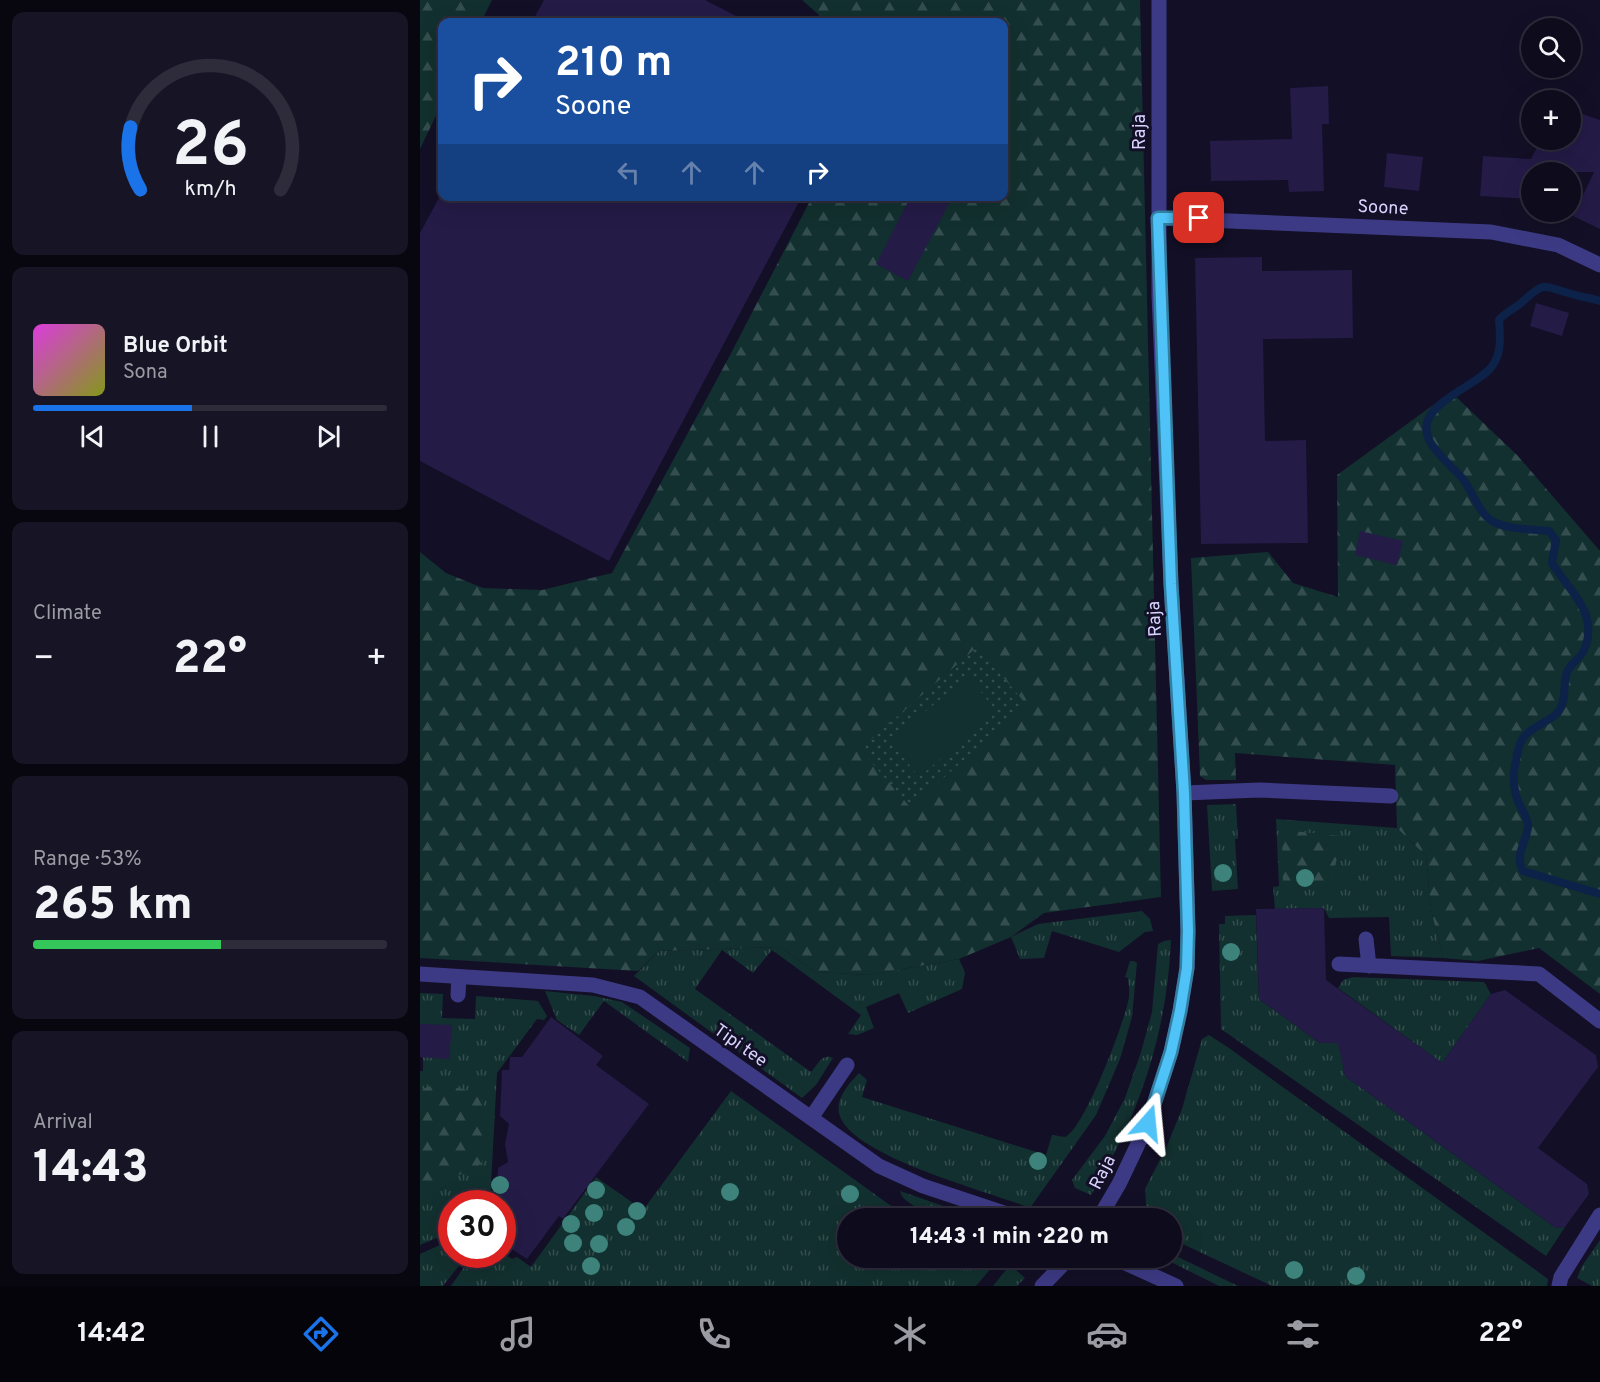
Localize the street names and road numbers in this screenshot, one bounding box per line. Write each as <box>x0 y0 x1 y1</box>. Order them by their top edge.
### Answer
street label: Raja <box>1129 114 1152 150</box>
street label: Soone <box>1357 196 1409 221</box>
street label: Raja <box>1143 600 1168 637</box>
street label: Tipi tee <box>709 1019 771 1073</box>
street label: Raja <box>1085 1151 1122 1194</box>

